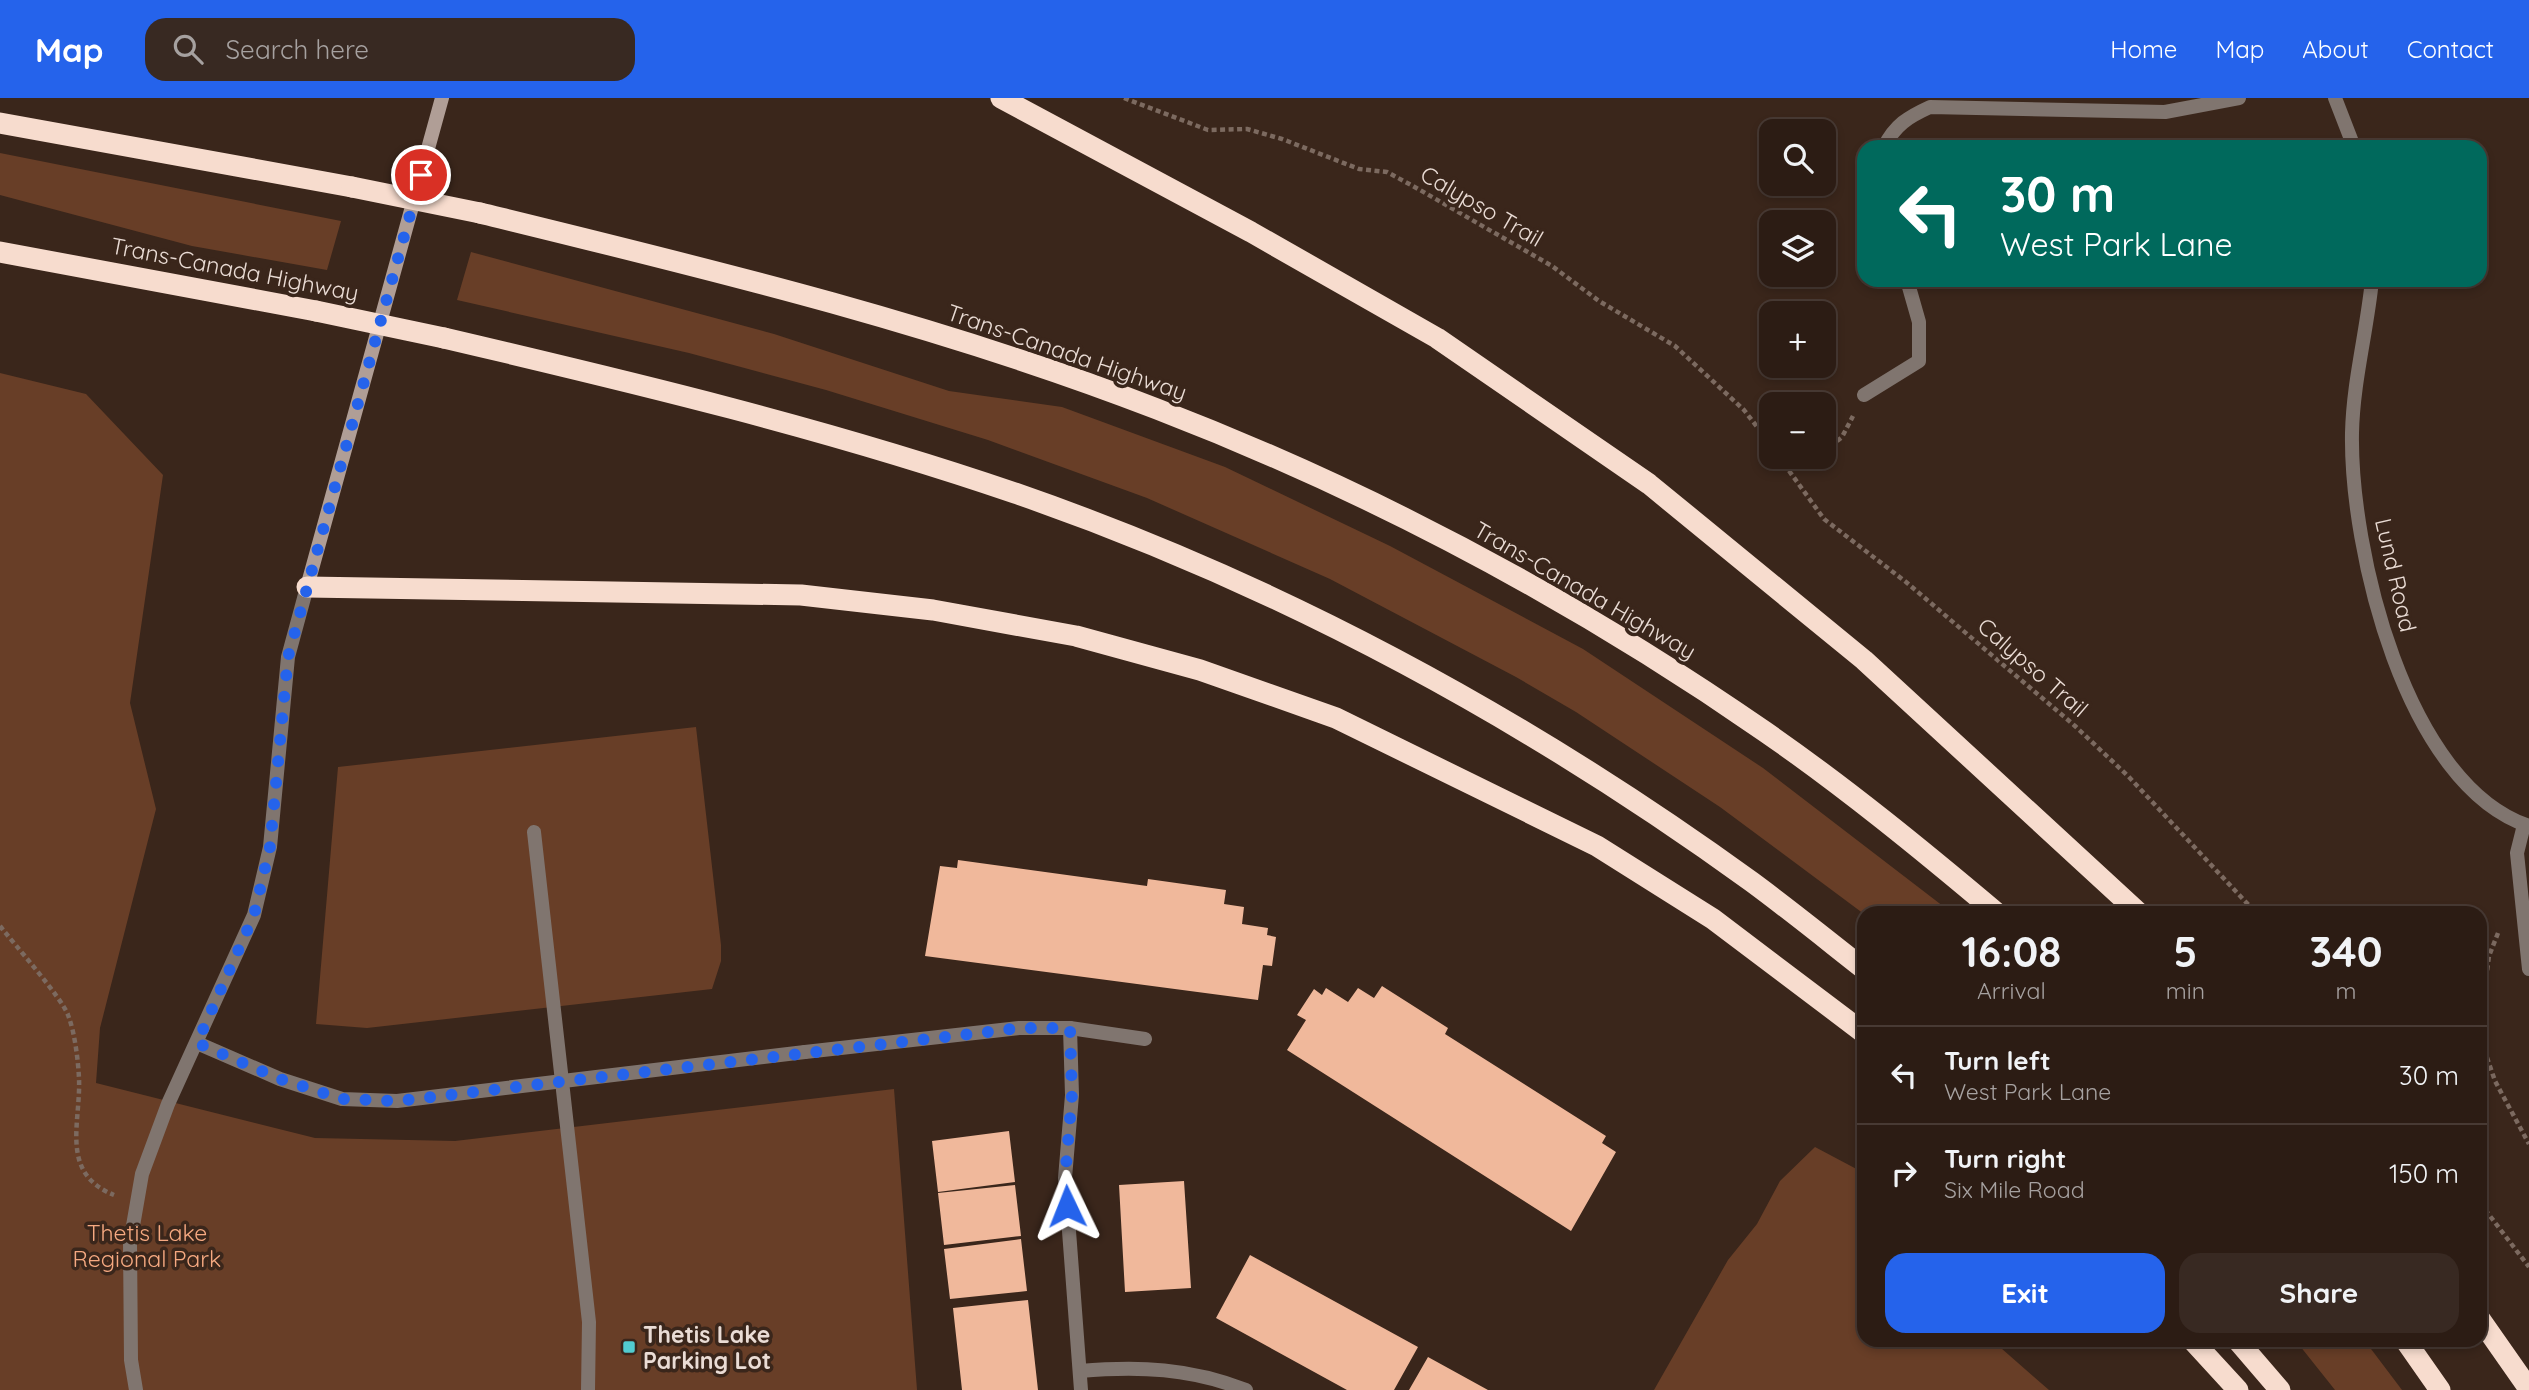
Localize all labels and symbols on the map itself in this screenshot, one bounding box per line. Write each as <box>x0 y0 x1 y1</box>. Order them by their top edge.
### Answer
pin <box>391 145 451 205</box>
street label: Calypso Trail <box>1415 159 1549 253</box>
street label: Trans-Canada Highway <box>109 231 361 307</box>
street label: Trans-Canada Highway <box>943 297 1191 407</box>
street label: Trans-Canada Highway <box>1469 515 1701 665</box>
street label: Lund Road <box>2369 515 2423 635</box>
street label: Calypso Trail <box>1972 611 2094 723</box>
position arrow <box>1030 1169 1104 1243</box>
park label: Thetis Lake Regional Park <box>73 1218 221 1273</box>
place label: Thetis Lake Parking Lot <box>643 1320 771 1375</box>
marker: Thetis Lake Parking Lot <box>621 1339 637 1355</box>

